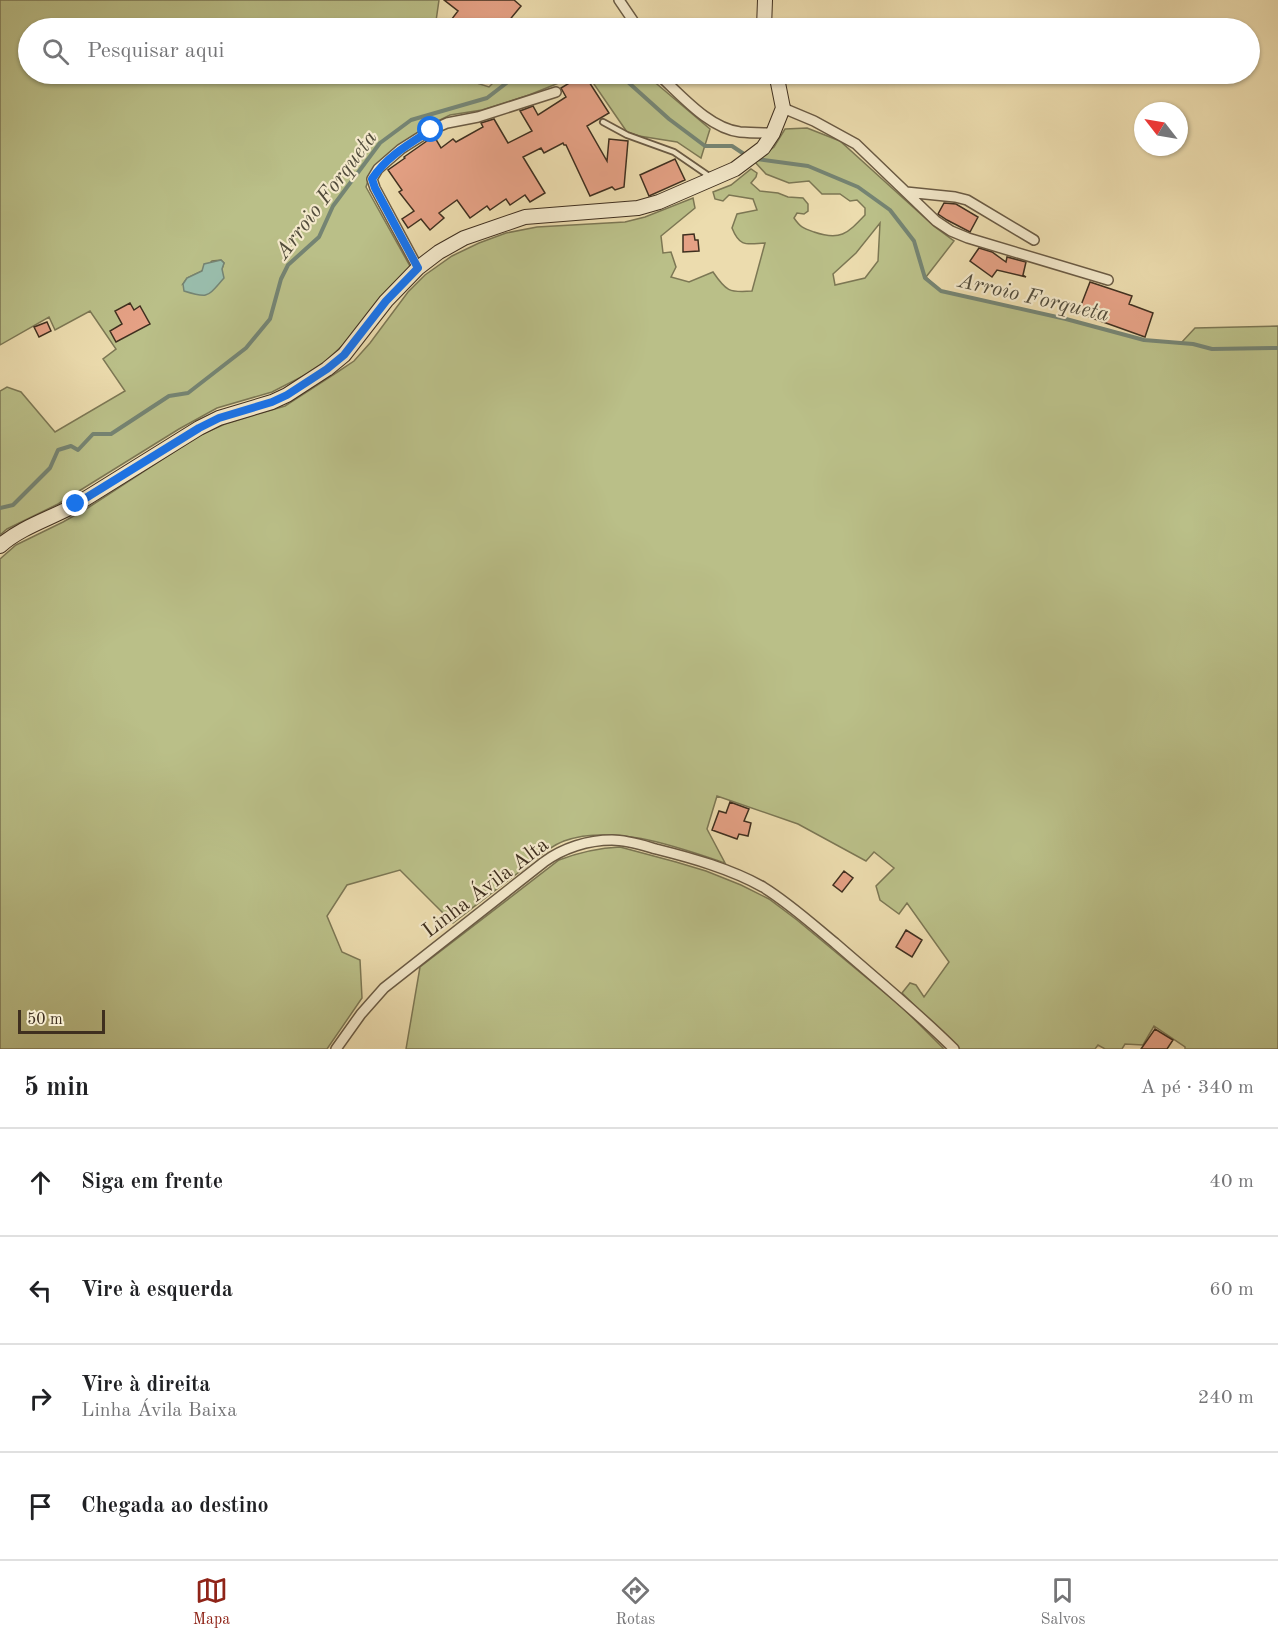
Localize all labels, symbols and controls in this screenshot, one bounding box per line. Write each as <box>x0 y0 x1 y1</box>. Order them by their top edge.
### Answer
search box <box>18 18 1260 84</box>
icon: search <box>39 35 72 68</box>
text: Pesquisar aqui <box>87 40 224 62</box>
north arrow <box>1134 102 1188 156</box>
route start <box>417 116 443 142</box>
water label: Arroio Forqueta <box>271 127 382 264</box>
water label: Arroio Forqueta <box>955 270 1111 326</box>
route end <box>62 490 88 516</box>
street label: Linha Ávila Alta <box>417 831 553 942</box>
scale bar <box>18 1007 105 1034</box>
text: 50 m <box>27 1012 63 1028</box>
text: 5 min <box>24 1075 89 1101</box>
text: A pé · 340 m <box>1140 1078 1254 1098</box>
icon: ahead <box>24 1166 57 1199</box>
text: Siga em frente <box>81 1171 223 1193</box>
text: 40 m <box>1209 1172 1254 1192</box>
icon: left <box>24 1274 57 1307</box>
text: Vire à esquerda <box>81 1279 233 1301</box>
text: 60 m <box>1209 1280 1254 1300</box>
text: Vire à direita <box>81 1374 211 1396</box>
icon: right <box>24 1382 57 1415</box>
text: 240 m <box>1198 1388 1254 1408</box>
text: Linha Ávila Baixa <box>81 1401 237 1421</box>
icon: arrive <box>24 1490 57 1523</box>
text: Chegada ao destino <box>81 1495 269 1517</box>
tab: Mapa <box>193 1574 230 1630</box>
tab: Rotas <box>615 1574 655 1630</box>
tab: Salvos <box>1041 1574 1085 1630</box>

